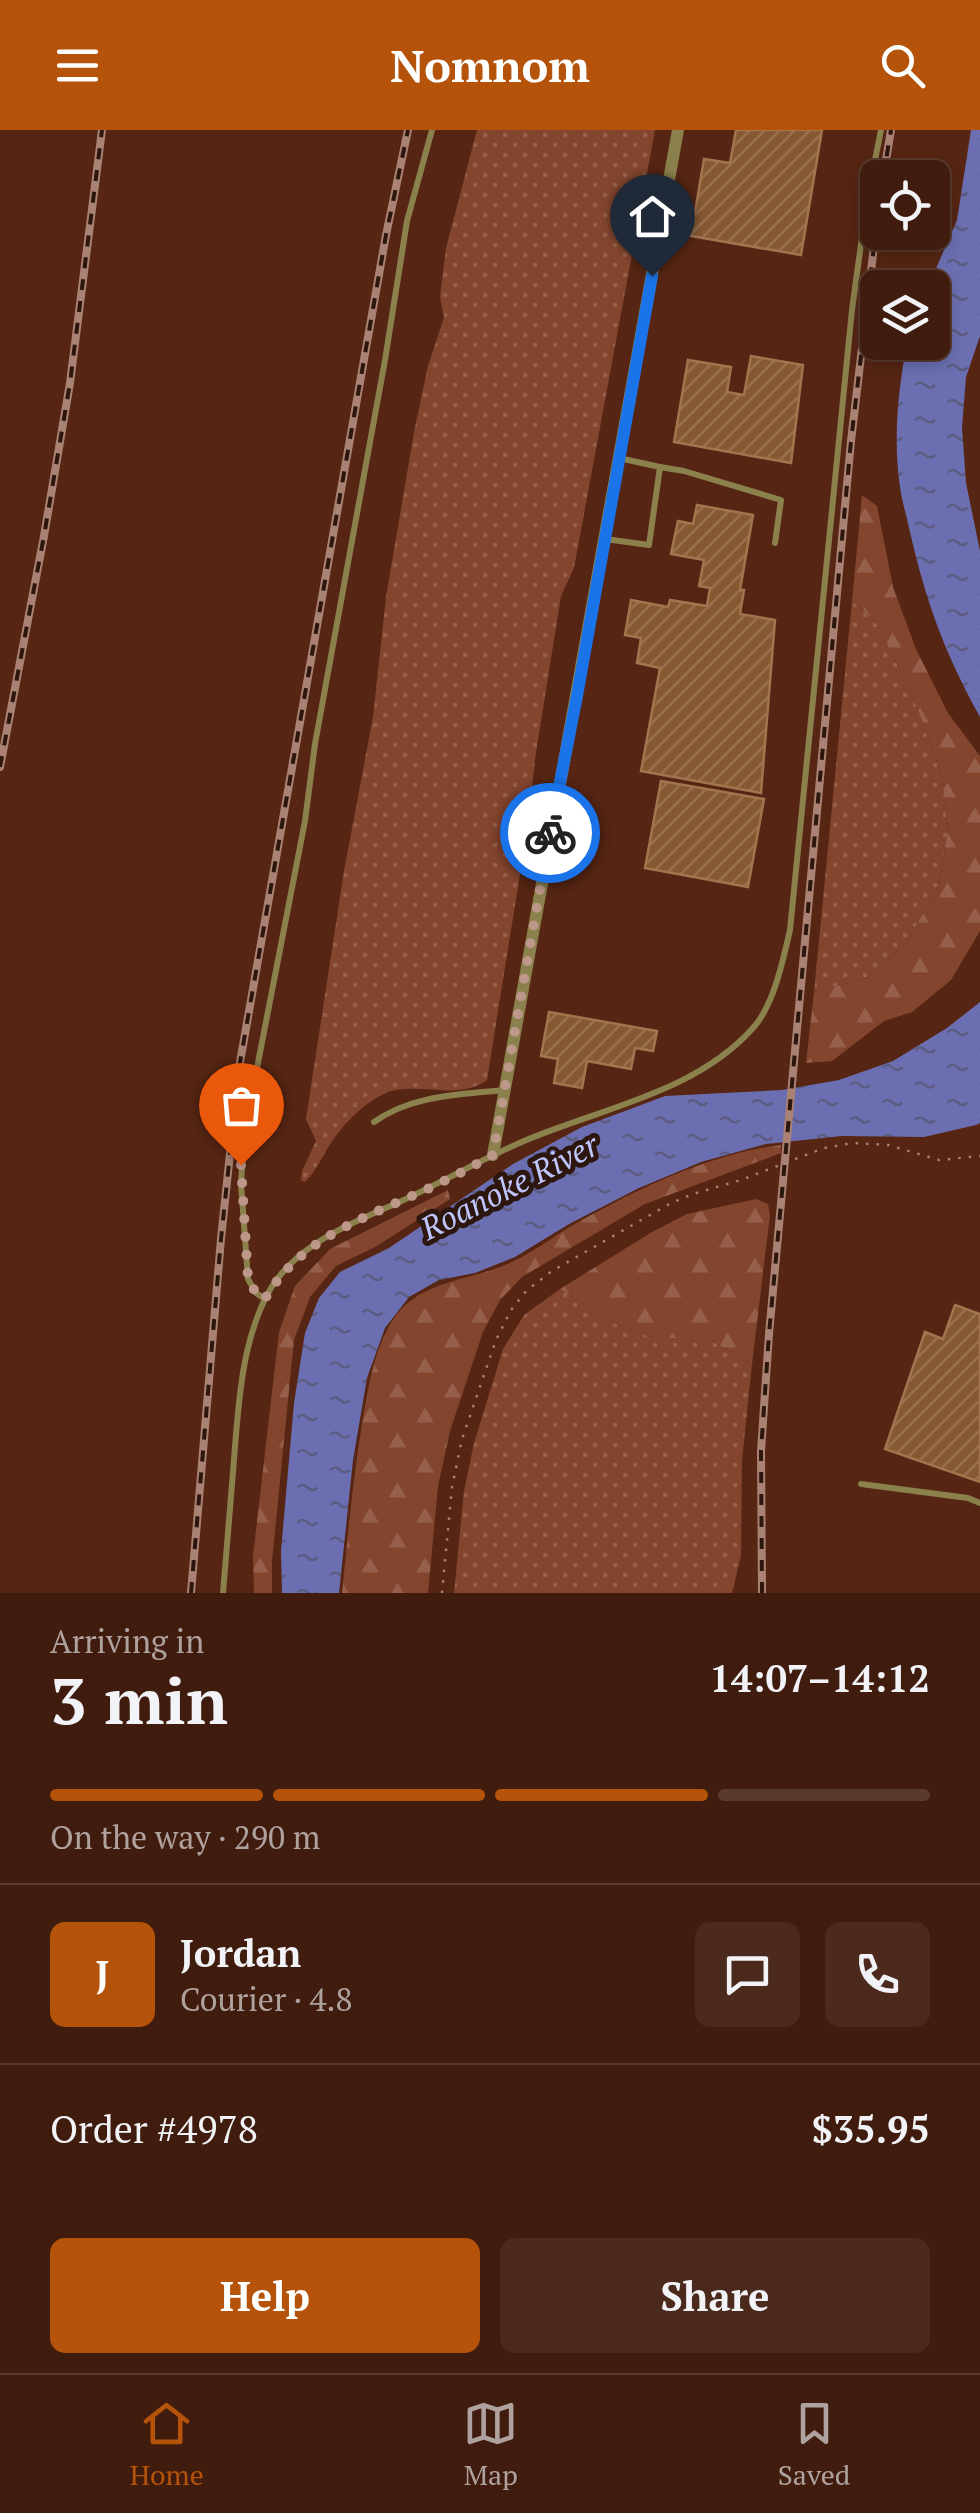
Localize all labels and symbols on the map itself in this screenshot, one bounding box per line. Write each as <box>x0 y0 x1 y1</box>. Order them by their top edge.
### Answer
pin <box>610 174 695 277</box>
courier <box>500 783 600 883</box>
pin <box>199 1063 284 1166</box>
water label: Roanoke River <box>412 1122 606 1249</box>

